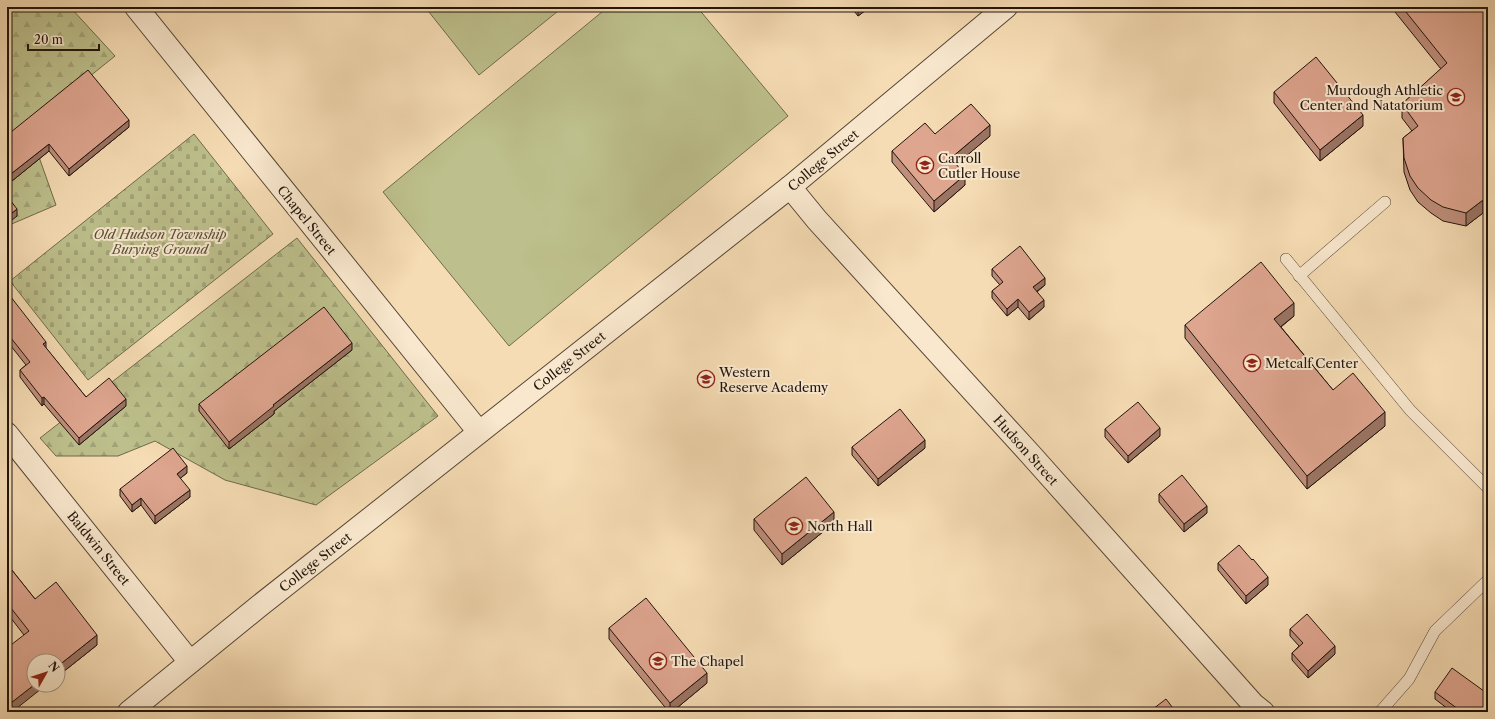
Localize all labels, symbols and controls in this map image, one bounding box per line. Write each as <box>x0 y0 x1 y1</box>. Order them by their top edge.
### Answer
scale bar <box>28 26 99 52</box>
text: 20 m <box>34 32 63 47</box>
place label: Murdough Athletic Center and Natatorium <box>1300 82 1443 113</box>
school or university icon: Murdough Athletic Center and Natatorium <box>1446 87 1466 107</box>
street label: College Street <box>784 126 862 194</box>
place label: Carroll Cutler House <box>938 150 1020 181</box>
school or university icon: Carroll Cutler House <box>915 155 935 175</box>
street label: Chapel Street <box>274 182 340 258</box>
park label: Old Hudson Township Burying Ground <box>93 226 227 257</box>
street label: College Street <box>530 328 609 394</box>
school or university icon: Metcalf Center <box>1242 353 1262 373</box>
place label: Metcalf Center <box>1265 355 1359 371</box>
place label: Western Reserve Academy <box>718 364 829 395</box>
school or university icon: Western Reserve Academy <box>696 369 716 389</box>
street label: Hudson Street <box>990 412 1062 489</box>
street label: Baldwin Street <box>64 508 134 589</box>
school or university icon: North Hall <box>784 516 804 536</box>
place label: North Hall <box>807 518 873 534</box>
street label: College Street <box>276 529 355 595</box>
school or university icon: The Chapel <box>648 651 668 671</box>
north arrow <box>26 653 66 693</box>
place label: The Chapel <box>671 653 744 669</box>
text: N <box>45 659 62 675</box>

